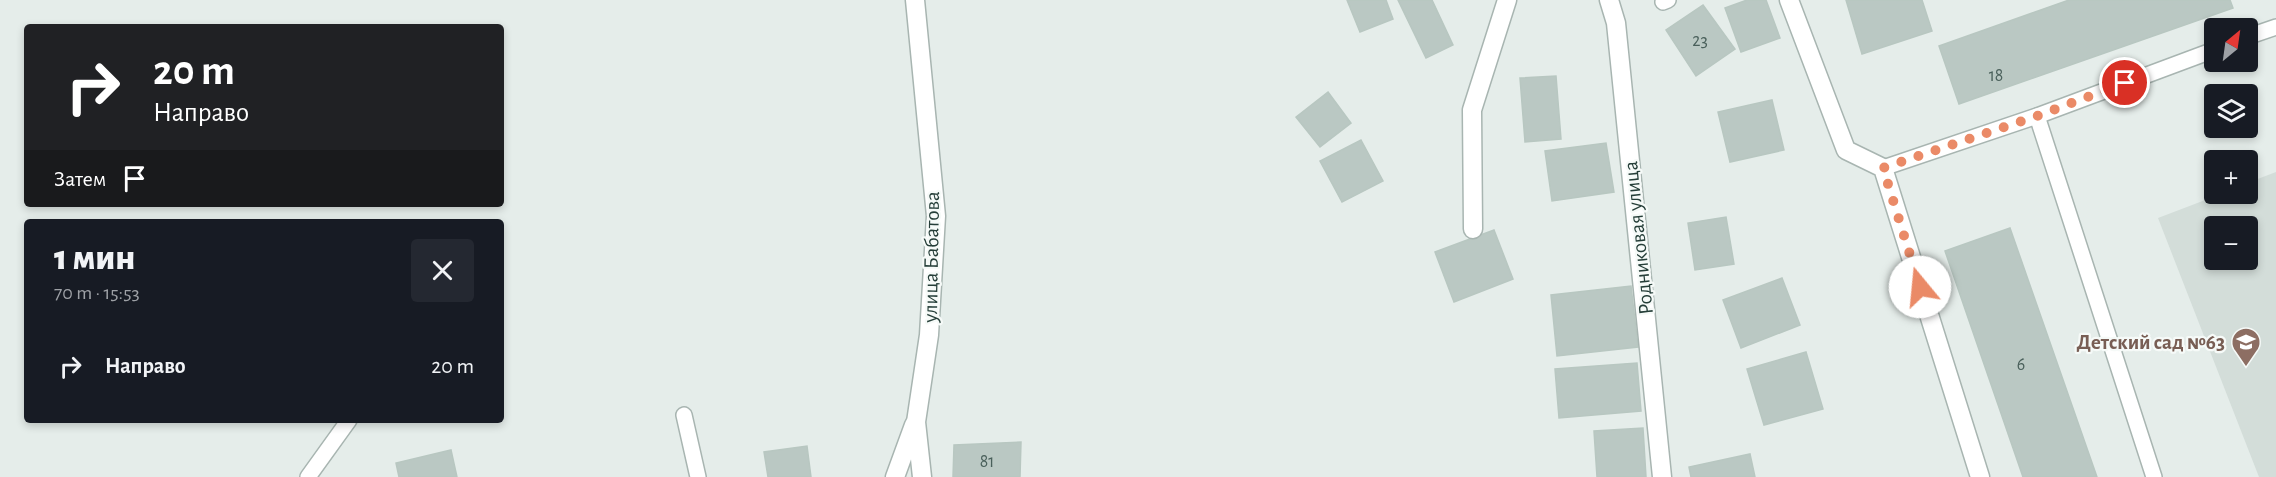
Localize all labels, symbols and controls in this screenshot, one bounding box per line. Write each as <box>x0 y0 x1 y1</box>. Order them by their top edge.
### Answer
north arrow <box>2204 18 2258 72</box>
map controls <box>2204 18 2258 270</box>
house number: 23 <box>1692 32 1708 50</box>
icon: right <box>54 48 132 126</box>
text: 20 m <box>153 50 235 92</box>
pin <box>2099 57 2150 108</box>
icon: arrive <box>2108 66 2141 99</box>
house number: 18 <box>1989 67 2003 85</box>
button: layers <box>2204 84 2258 138</box>
text: Направо <box>153 99 249 126</box>
button: + <box>2204 150 2258 204</box>
street label: Родниковая улица <box>1620 160 1657 316</box>
icon: arrive <box>118 162 151 195</box>
text: Затем <box>54 168 106 190</box>
street label: улица Бабатова <box>920 191 943 324</box>
button: − <box>2204 216 2258 270</box>
button: close <box>411 239 474 302</box>
text: 1 мин <box>54 240 136 276</box>
position arrow <box>1888 255 1952 319</box>
text: 70 m · 15:53 <box>54 283 140 303</box>
school or university icon: Детский сад №63 <box>2230 326 2262 368</box>
place label: Детский сад №63 <box>2076 332 2225 353</box>
icon: right <box>54 350 87 383</box>
text: Направо <box>105 355 186 377</box>
text: 20 m <box>431 355 474 377</box>
house number: 6 <box>2017 356 2025 374</box>
house number: 81 <box>980 453 994 471</box>

